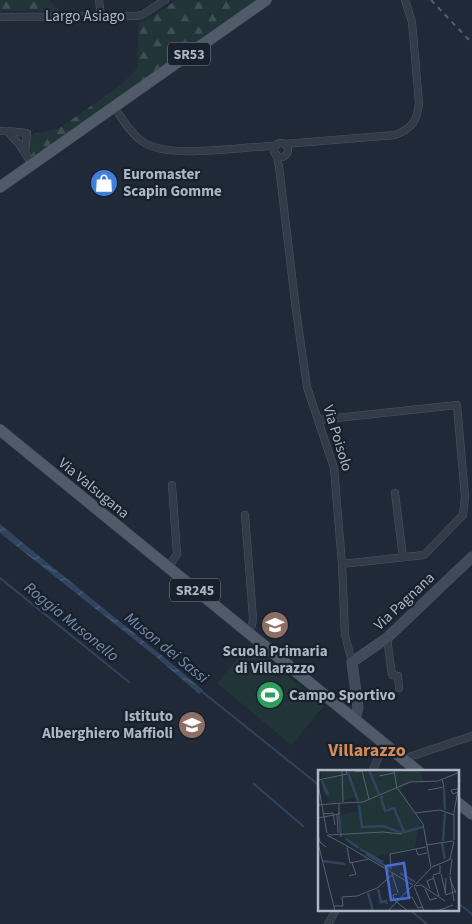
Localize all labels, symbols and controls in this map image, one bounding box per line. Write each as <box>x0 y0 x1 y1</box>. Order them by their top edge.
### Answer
street label: Largo Asiago <box>45 6 125 27</box>
road number: SR53 <box>168 42 210 66</box>
place label: Euromaster Scapin Gomme <box>123 164 222 202</box>
shop icon: Euromaster Scapin Gomme <box>89 168 119 198</box>
street label: Via Poisolo <box>317 402 358 474</box>
street label: Via Valsugana <box>54 453 134 524</box>
street label: Via Pagnana <box>369 568 439 635</box>
water label: Roggia Musonello <box>19 577 123 667</box>
road number: SR245 <box>170 578 220 602</box>
water label: Muson dei Sassi <box>120 607 213 689</box>
school or university icon: Scuola Primaria di Villarazzo <box>260 610 290 640</box>
place label: Scuola Primaria di Villarazzo <box>222 641 328 679</box>
sports icon: Campo Sportivo <box>255 680 285 710</box>
place label: Campo Sportivo <box>289 685 396 706</box>
place label: Istituto Alberghiero Maffioli <box>41 706 173 744</box>
school or university icon: Istituto Alberghiero Maffioli <box>177 710 207 740</box>
district label: Villarazzo <box>327 738 406 763</box>
inset map <box>318 770 460 912</box>

